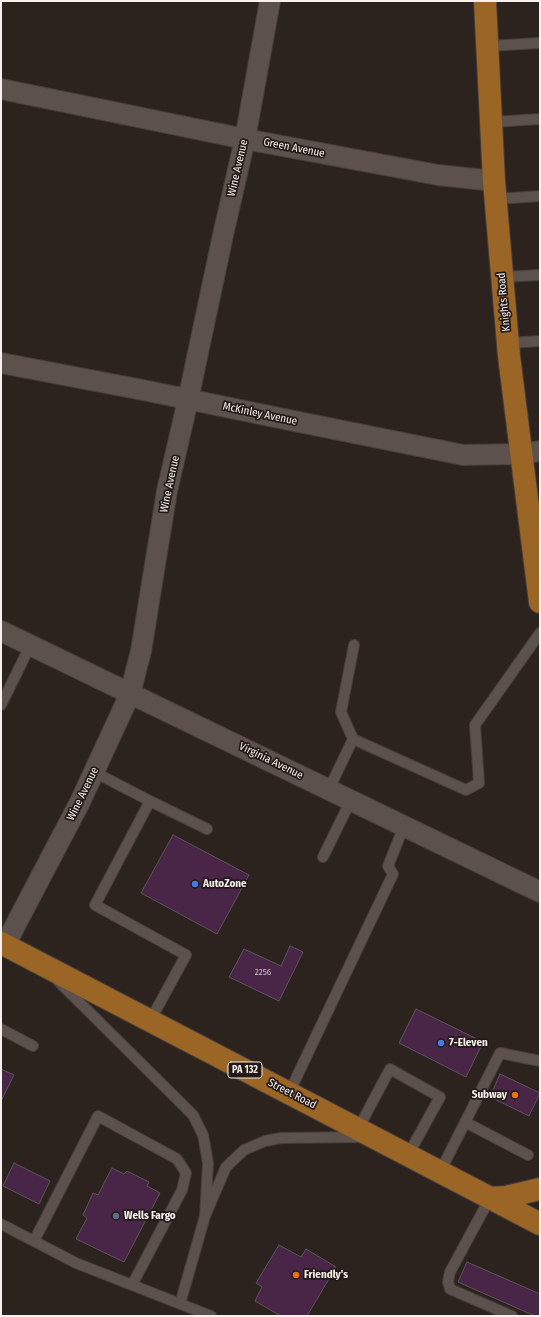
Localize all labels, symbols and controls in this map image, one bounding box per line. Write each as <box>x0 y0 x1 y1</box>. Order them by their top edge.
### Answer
street label: Green Avenue <box>262 136 326 160</box>
street label: Wine Avenue <box>225 138 251 198</box>
street label: Knights Road <box>495 272 513 332</box>
street label: McKinley Avenue <box>222 400 298 428</box>
street label: Wine Avenue <box>158 454 182 514</box>
street label: Virginia Avenue <box>237 740 305 782</box>
street label: Wine Avenue <box>64 765 102 823</box>
place label: AutoZone <box>203 877 247 891</box>
marker: AutoZone <box>190 879 200 889</box>
house number: 2256 <box>255 967 271 977</box>
place label: 7-Eleven <box>449 1036 488 1050</box>
marker: 7-Eleven <box>436 1038 446 1048</box>
road number: PA 132 <box>228 1062 262 1078</box>
street label: Street Road <box>266 1076 318 1112</box>
place label: Subway <box>472 1088 507 1102</box>
marker: Subway <box>510 1090 520 1100</box>
place label: Wells Fargo <box>124 1209 176 1223</box>
marker: Wells Fargo <box>111 1211 121 1221</box>
place label: Friendly's <box>304 1268 348 1282</box>
marker: Friendly's <box>291 1270 301 1280</box>

